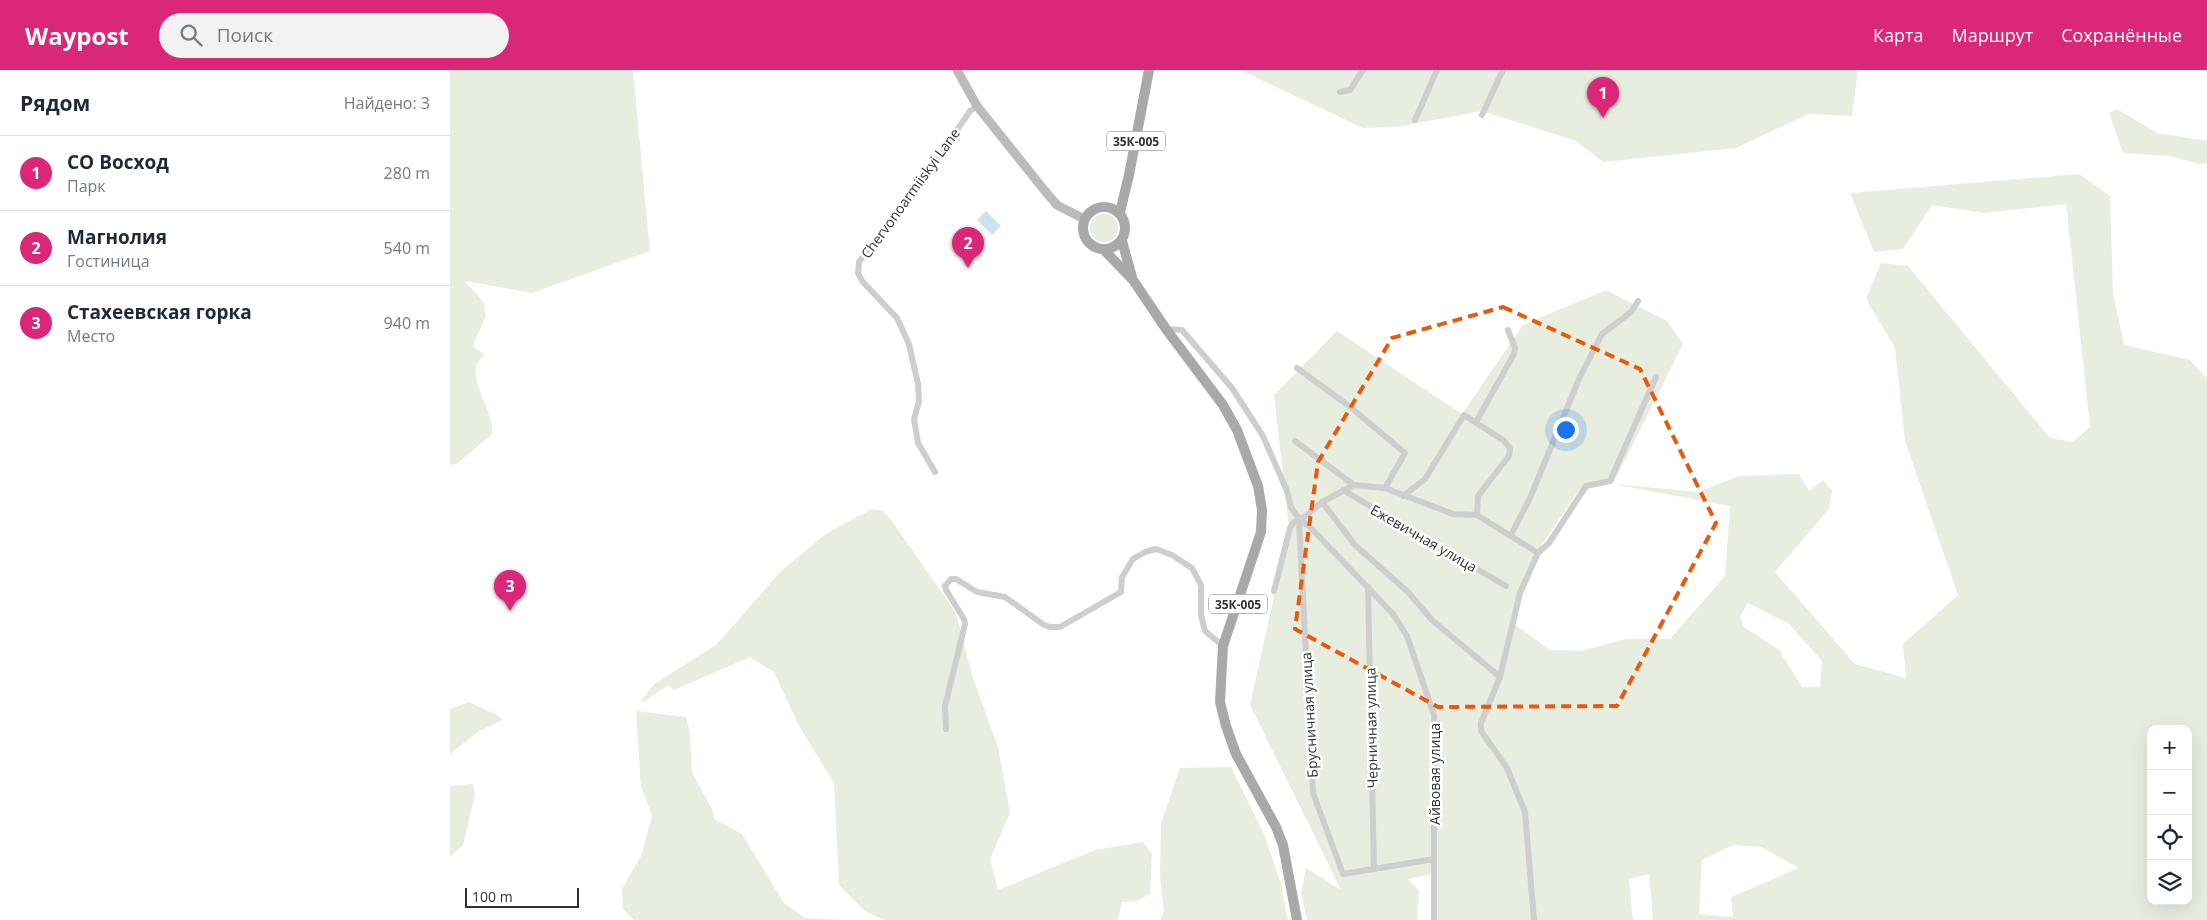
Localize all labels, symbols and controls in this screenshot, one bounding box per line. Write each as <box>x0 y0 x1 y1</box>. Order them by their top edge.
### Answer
search box <box>159 13 509 58</box>
text: Waypost <box>25 19 129 52</box>
icon: search <box>177 21 205 49</box>
text: Поиск <box>217 22 273 48</box>
text: Карта <box>1873 23 1923 47</box>
text: Маршрут <box>1951 23 2033 47</box>
text: Сохранённые <box>2061 23 2182 47</box>
pin: 1 <box>1587 77 1619 118</box>
text: Рядом <box>20 89 90 117</box>
text: Найдено: 3 <box>344 92 430 114</box>
street label: Chervonoarmiiskyi Lane <box>856 124 964 262</box>
road number: 35К-005 <box>1107 131 1165 150</box>
text: СО Восход <box>67 149 169 175</box>
text: 1 <box>31 162 41 184</box>
text: 280 m <box>384 162 430 184</box>
text: Парк <box>67 175 106 197</box>
text: Магнолия <box>67 224 167 250</box>
pin: 2 <box>952 227 984 268</box>
text: 2 <box>31 237 41 259</box>
text: 540 m <box>384 237 430 259</box>
text: Гостиница <box>67 250 150 272</box>
text: Стахеевская горка <box>67 299 252 325</box>
text: 3 <box>31 312 41 334</box>
text: 940 m <box>384 312 430 334</box>
text: Место <box>67 325 115 347</box>
your location <box>1553 417 1579 443</box>
street label: Ежевичная улица <box>1367 500 1481 576</box>
pin: 3 <box>494 570 526 611</box>
road number: 35К-005 <box>1209 594 1267 614</box>
street label: Брусничная улица <box>1296 652 1322 778</box>
street label: Черничная улица <box>1360 667 1382 789</box>
street label: Айвовая улица <box>1425 723 1444 825</box>
map controls <box>2147 725 2192 905</box>
button: + <box>2147 725 2192 770</box>
button: − <box>2147 770 2192 815</box>
button: locate <box>2147 815 2192 860</box>
button: layers <box>2147 860 2192 905</box>
scale bar <box>465 885 579 908</box>
text: 100 m <box>472 887 513 906</box>

